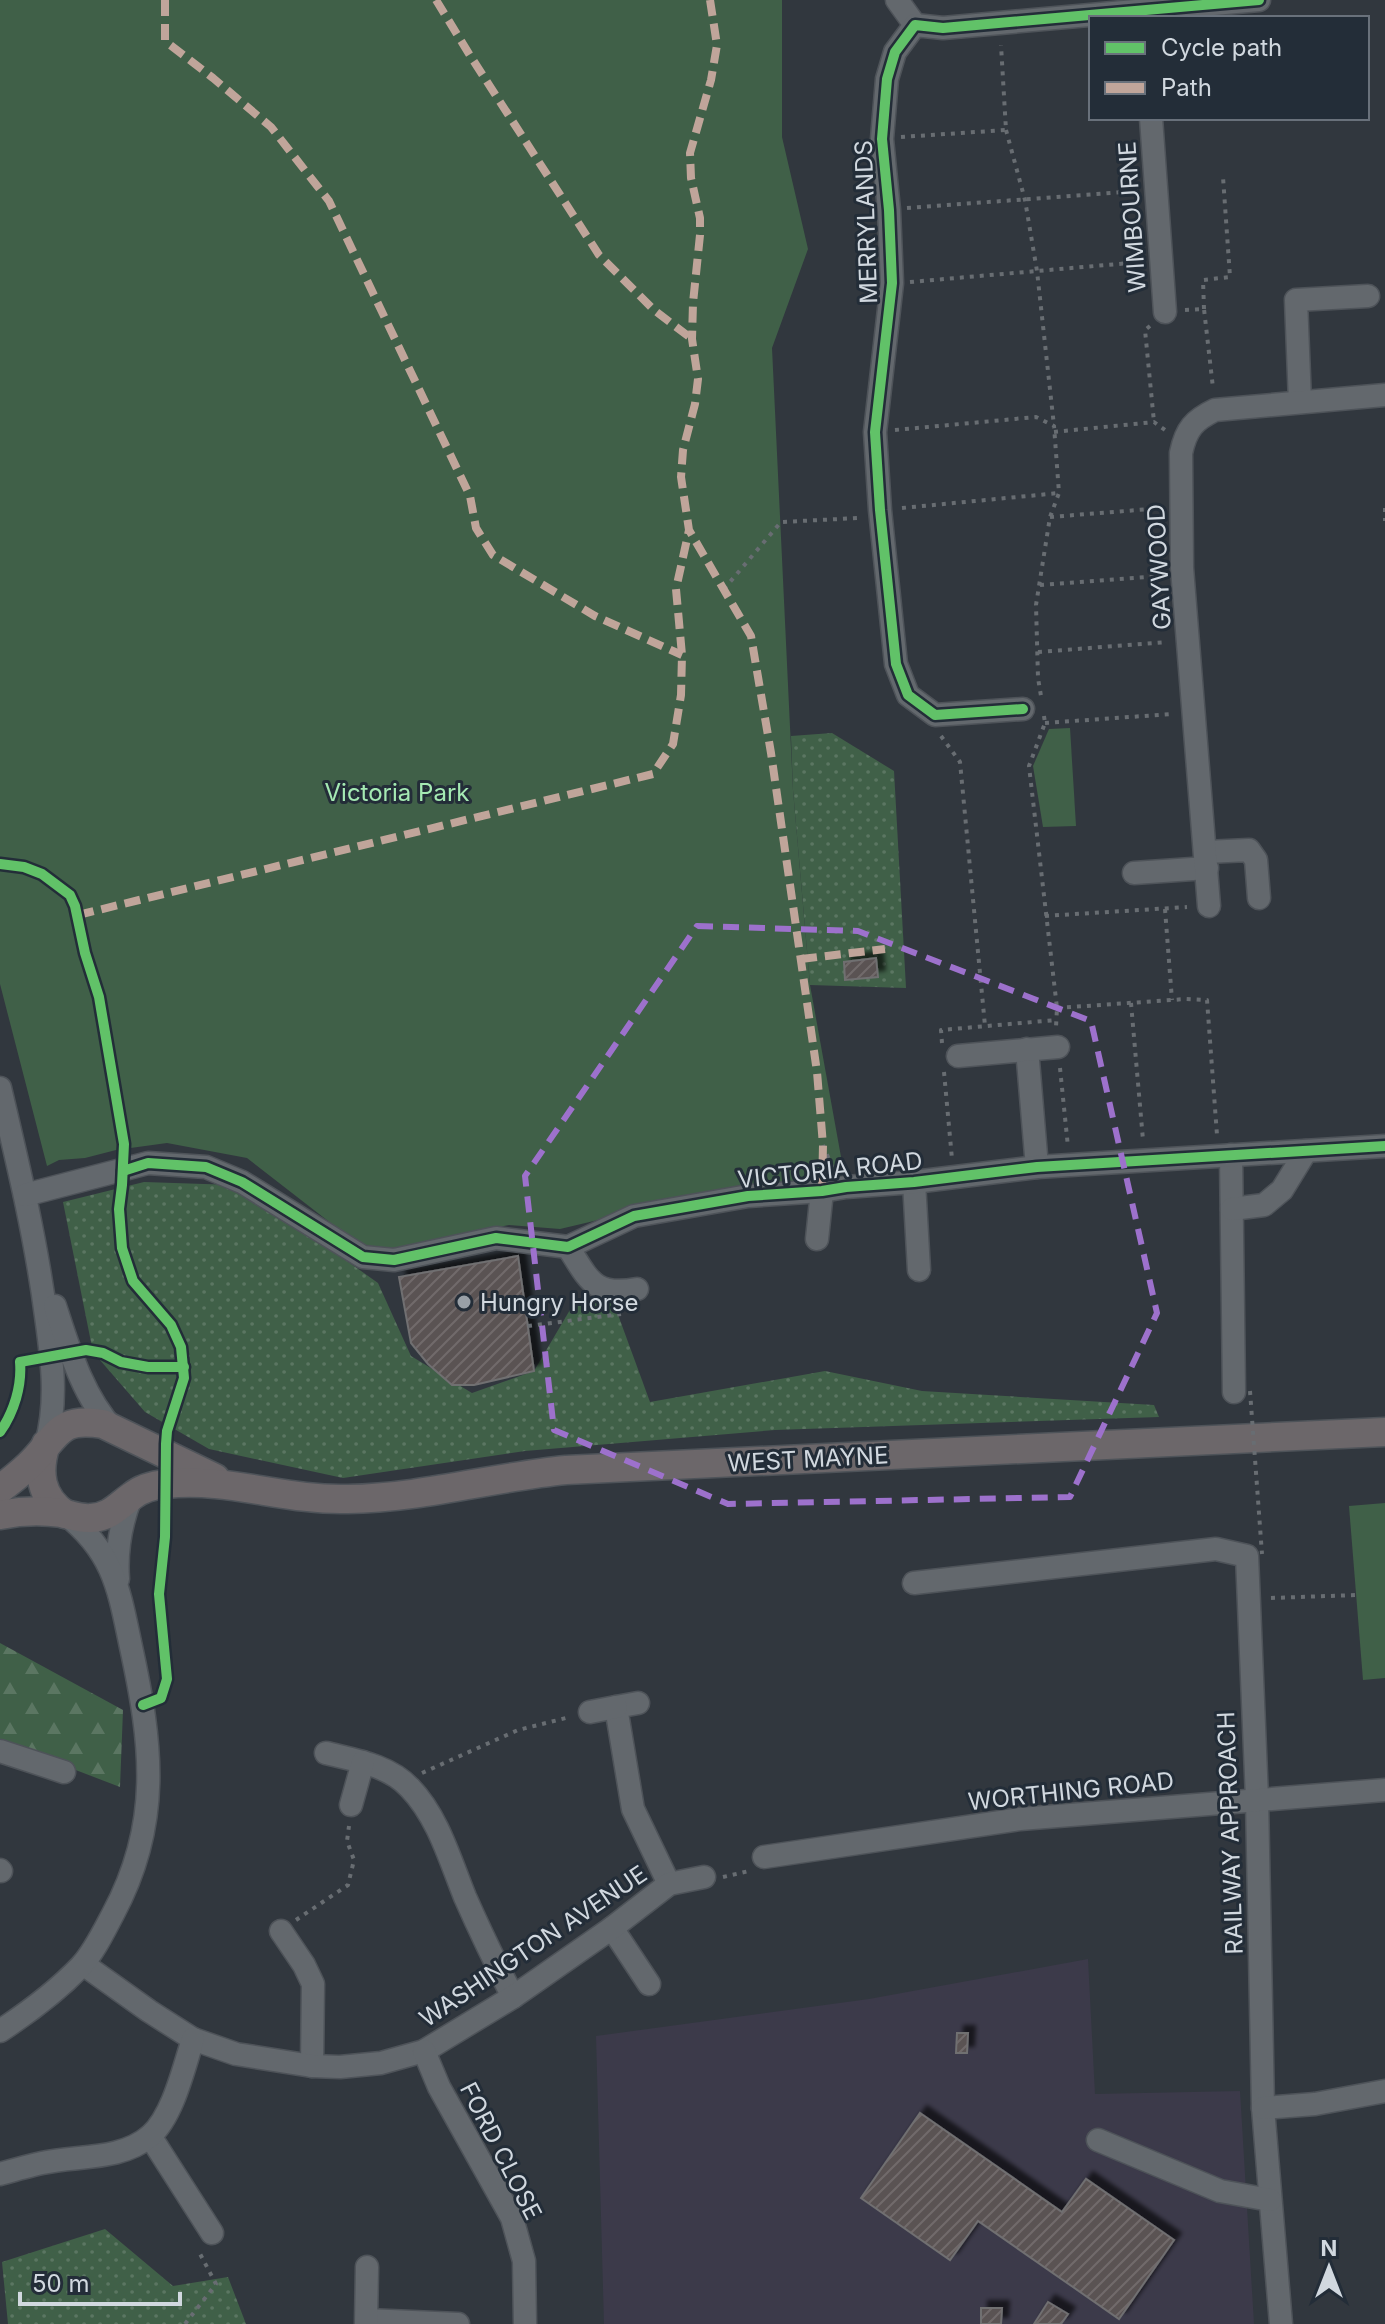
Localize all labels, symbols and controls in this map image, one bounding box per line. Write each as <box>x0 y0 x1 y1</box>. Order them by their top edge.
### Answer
legend <box>1089 16 1369 120</box>
text: Cycle path <box>1161 33 1282 62</box>
text: Path <box>1161 73 1212 102</box>
street label: MERRYLANDS <box>849 140 883 304</box>
street label: WIMBOURNE <box>1112 140 1152 294</box>
street label: GAYWOOD <box>1141 503 1177 631</box>
park label: Victoria Park <box>325 778 469 807</box>
street label: VICTORIA ROAD <box>736 1146 924 1194</box>
place label: Hungry Horse <box>480 1288 639 1317</box>
marker: Hungry Horse <box>455 1293 473 1311</box>
street label: WEST MAYNE <box>727 1440 889 1478</box>
street label: RAILWAY APPROACH <box>1211 1711 1249 1955</box>
street label: WORTHING ROAD <box>967 1766 1175 1816</box>
street label: WASHINGTON AVENUE <box>414 1859 652 2033</box>
street label: FORD CLOSE <box>454 2077 548 2225</box>
north arrow <box>1289 2228 1369 2308</box>
text: N <box>1321 2235 1337 2261</box>
scale bar <box>20 2256 180 2306</box>
text: 50 m <box>32 2269 90 2298</box>

